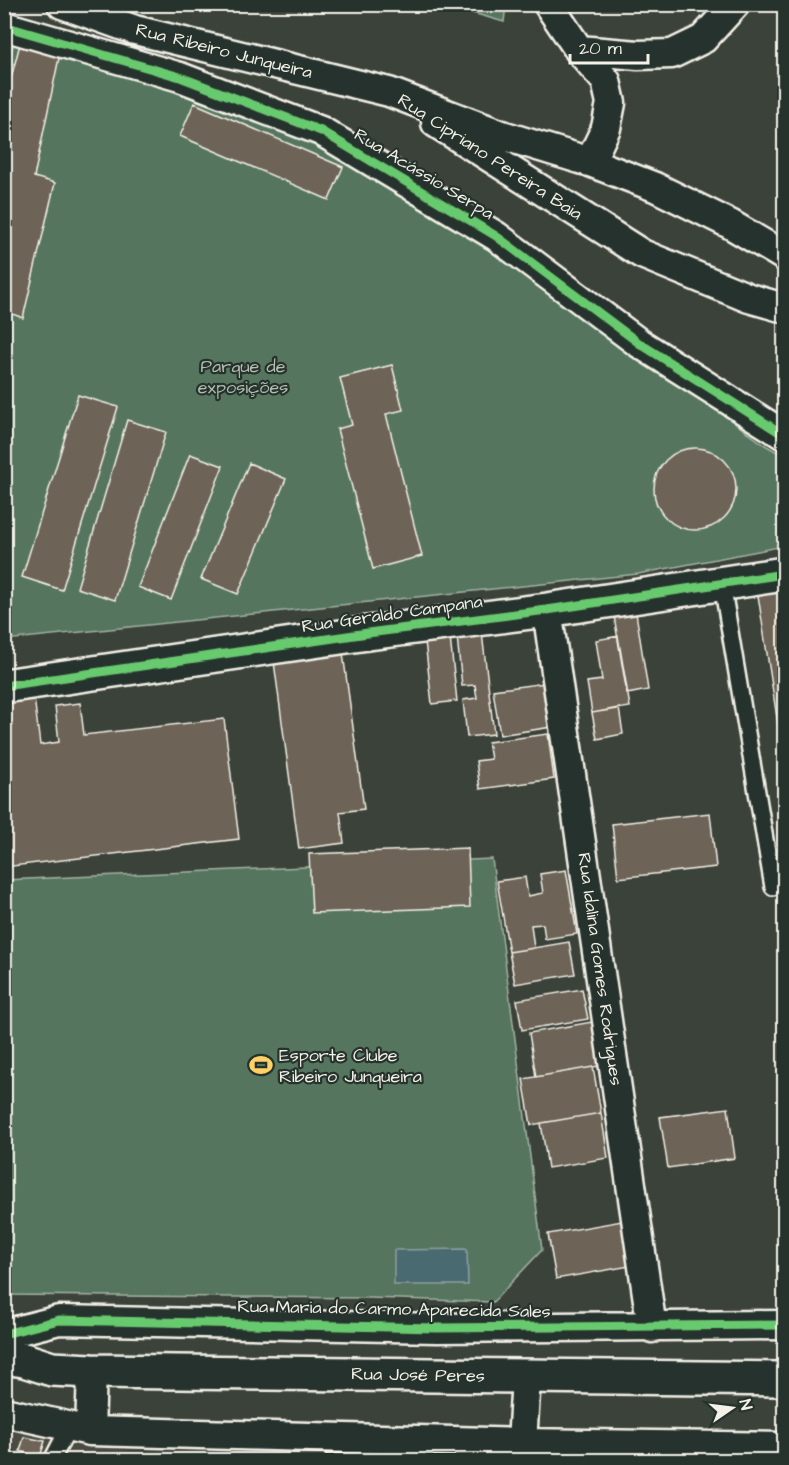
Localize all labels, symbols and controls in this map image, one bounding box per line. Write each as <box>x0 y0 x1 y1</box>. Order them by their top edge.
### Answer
street label: Rua Ribeiro Junqueira <box>133 17 315 85</box>
scale bar <box>570 27 648 65</box>
text: 20 m <box>579 36 622 61</box>
street label: Rua Cipriano Pereira Baia <box>393 88 587 226</box>
street label: Rua Acássio Serpa <box>349 122 499 226</box>
park label: Parque de exposições <box>198 354 288 400</box>
street label: Rua Geraldo Campana <box>300 589 484 639</box>
street label: Rua Idalina Gomes Rodrigues <box>570 851 629 1087</box>
place label: Esporte Clube Ribeiro Junqueira <box>279 1043 422 1089</box>
sports icon: Esporte Clube Ribeiro Junqueira <box>248 1052 274 1078</box>
street label: Rua Maria do Carmo Aparecida Sales <box>237 1294 551 1324</box>
street label: Rua José Peres <box>351 1361 485 1389</box>
north arrow <box>702 1378 762 1438</box>
text: N <box>734 1397 757 1412</box>

